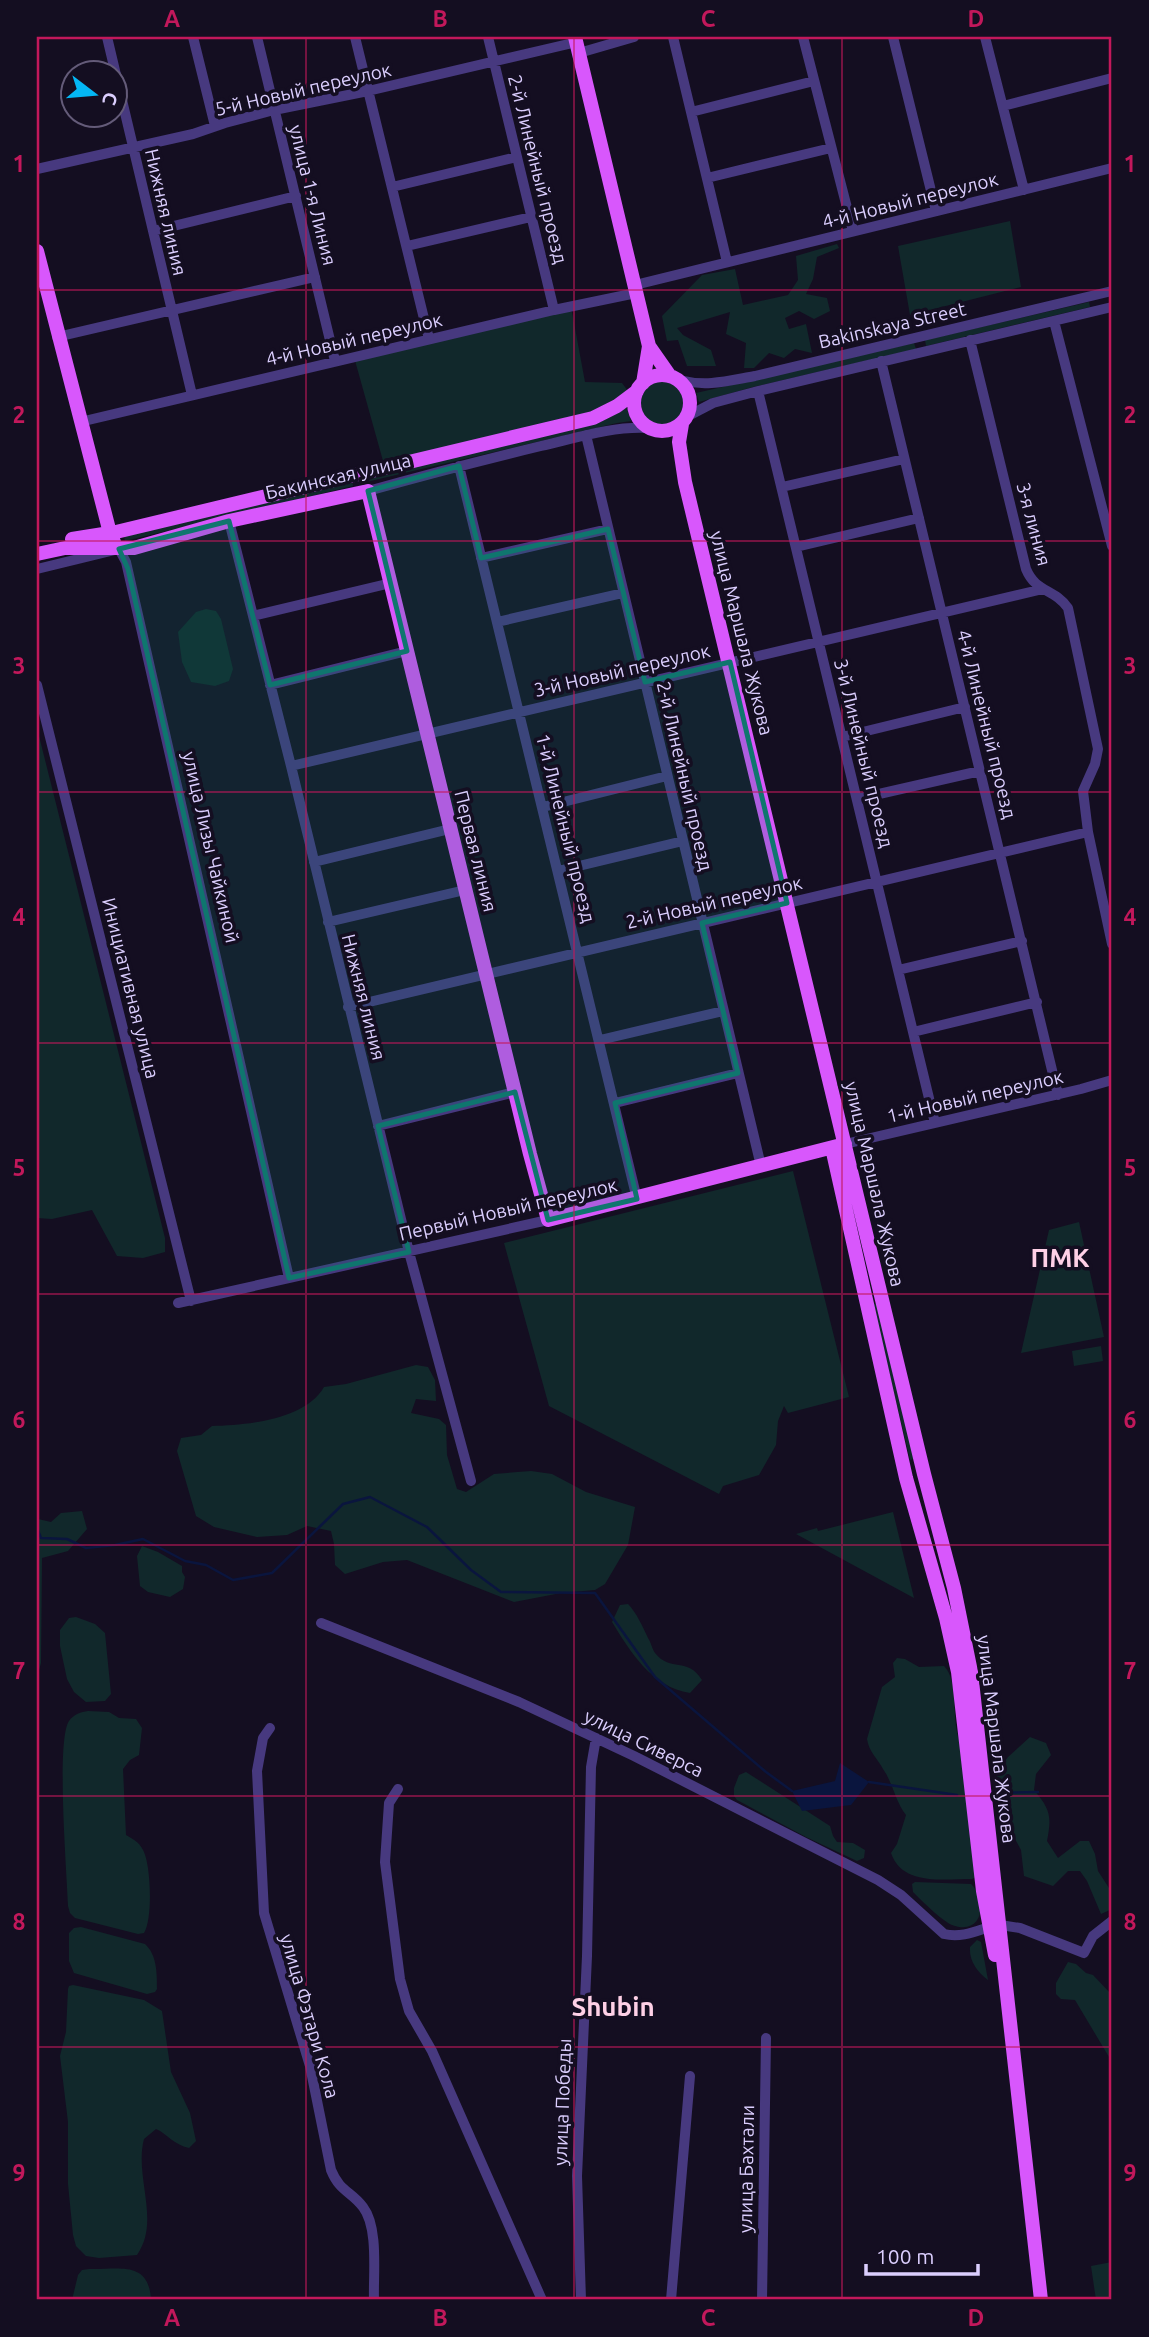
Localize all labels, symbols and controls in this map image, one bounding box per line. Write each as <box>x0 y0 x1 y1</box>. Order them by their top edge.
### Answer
text: A <box>164 6 180 31</box>
text: B <box>432 6 448 31</box>
text: C <box>701 6 716 31</box>
text: D <box>968 6 984 31</box>
street label: 5-й Новый переулок <box>213 58 393 120</box>
north arrow <box>60 60 130 130</box>
street label: 2-й Линейный проезд <box>504 72 572 266</box>
text: С <box>98 90 123 108</box>
street label: улица 1-я Линия <box>285 122 341 268</box>
street label: Нижняя линия <box>141 146 191 278</box>
text: 1 <box>13 151 25 176</box>
text: 1 <box>1124 151 1136 176</box>
street label: 4-й Новый переулок <box>820 167 1000 232</box>
street label: Bakinskaya Street <box>816 297 968 353</box>
street label: 4-й Новый переулок <box>264 308 444 370</box>
text: 2 <box>13 402 25 427</box>
text: 2 <box>1124 402 1136 427</box>
street label: Бакинская улица <box>263 449 413 503</box>
street label: 3-я линия <box>1012 480 1056 568</box>
street label: улица Маршала Жукова <box>706 529 778 737</box>
street label: 4-й Линейный проезд <box>953 627 1021 821</box>
street label: 3-й Новый переулок <box>532 639 712 701</box>
text: 3 <box>13 653 25 678</box>
text: 3 <box>1124 653 1136 678</box>
street label: 3-й Линейный проезд <box>830 656 898 850</box>
street label: 2-й Линейный проезд <box>652 679 718 873</box>
street label: 1-й Линейный проезд <box>532 731 600 925</box>
street label: улица Лизы Чайкиной <box>178 749 244 945</box>
street label: Первая линия <box>450 788 502 914</box>
street label: 2-й Новый переулок <box>624 871 804 933</box>
street label: Инициативная улица <box>98 895 164 1081</box>
text: 4 <box>13 904 26 929</box>
text: 4 <box>1124 904 1137 929</box>
street label: Нижняя линия <box>338 932 390 1062</box>
street label: 1-й Новый переулок <box>885 1065 1065 1127</box>
street label: улица Маршала Жукова <box>841 1079 909 1289</box>
text: 5 <box>13 1155 25 1180</box>
text: 5 <box>1124 1155 1136 1180</box>
street label: Первый Новый переулок <box>397 1173 619 1245</box>
district label: ПМК <box>1030 1243 1090 1272</box>
text: 6 <box>13 1407 26 1432</box>
text: 6 <box>1124 1407 1137 1432</box>
street label: улица Маршала Жукова <box>973 1634 1021 1844</box>
text: 7 <box>13 1658 25 1683</box>
text: 7 <box>1124 1658 1136 1683</box>
street label: улица Сиверса <box>581 1705 707 1781</box>
text: 8 <box>13 1909 25 1934</box>
text: 8 <box>1124 1909 1136 1934</box>
street label: улица Фэтари Кола <box>276 1931 344 2101</box>
district label: Shubin <box>571 1992 655 2021</box>
street label: улица Победы <box>549 2038 575 2166</box>
street label: улица Бахтали <box>734 2105 758 2233</box>
text: 9 <box>13 2160 25 2185</box>
text: 9 <box>1124 2160 1136 2185</box>
scale bar <box>866 2232 978 2276</box>
text: 100 m <box>876 2244 934 2268</box>
text: A <box>164 2305 180 2330</box>
text: B <box>432 2305 448 2330</box>
text: C <box>701 2305 716 2330</box>
text: D <box>968 2305 984 2330</box>

